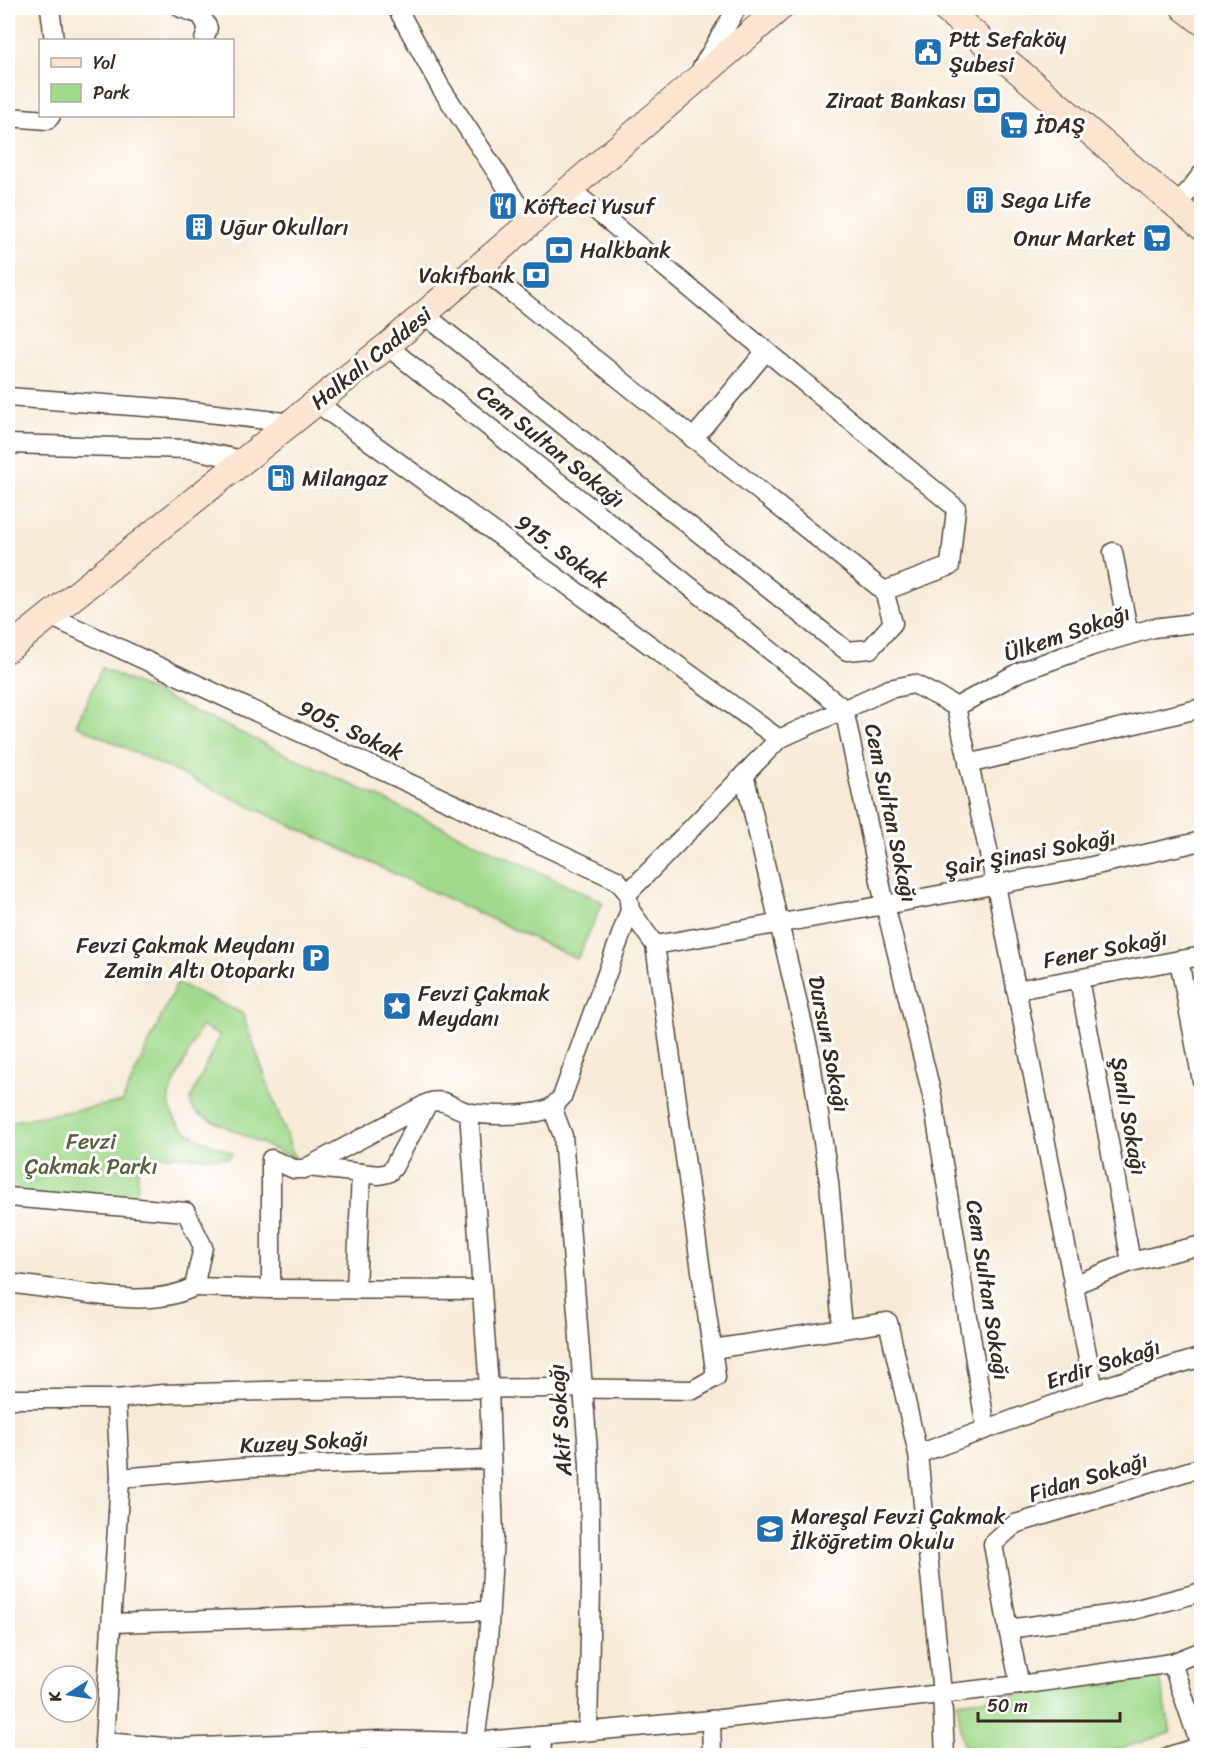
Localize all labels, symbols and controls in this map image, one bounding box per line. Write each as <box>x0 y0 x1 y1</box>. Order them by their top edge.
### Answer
place label: Ptt Sefaköy Şubesi <box>949 20 1067 84</box>
public building icon: Ptt Sefaköy Şubesi <box>912 36 944 68</box>
legend <box>39 39 234 117</box>
text: Yol <box>93 47 116 79</box>
text: Park <box>93 77 130 109</box>
place label: Ziraat Bankası <box>826 81 966 120</box>
bank icon: Ziraat Bankası <box>971 84 1003 116</box>
place label: İDAŞ <box>1034 106 1085 145</box>
supermarket icon: İDAŞ <box>998 109 1030 141</box>
place label: Sega Life <box>1001 181 1091 220</box>
building icon: Sega Life <box>964 184 996 216</box>
place label: Köfteci Yusuf <box>524 187 657 226</box>
restaurant icon: Köfteci Yusuf <box>487 190 519 222</box>
place label: Uğur Okulları <box>220 208 349 247</box>
building icon: Uğur Okulları <box>183 211 215 243</box>
place label: Onur Market <box>1013 219 1136 258</box>
supermarket icon: Onur Market <box>1141 222 1173 254</box>
place label: Halkbank <box>580 231 671 270</box>
bank icon: Halkbank <box>543 234 575 266</box>
place label: Vakıfbank <box>419 256 515 295</box>
bank icon: Vakıfbank <box>520 259 552 291</box>
street label: Halkalı Caddesi <box>301 296 442 420</box>
street label: Cem Sultan Sokağı <box>468 374 634 518</box>
place label: Milangaz <box>302 459 388 498</box>
fuel station icon: Milangaz <box>265 462 297 494</box>
street label: 915. Sokak <box>507 503 617 599</box>
street label: Ülkem Sokağı <box>999 593 1135 673</box>
street label: 905. Sokak <box>292 689 411 772</box>
street label: Cem Sultan Sokağı <box>853 720 929 906</box>
street label: Şair Şinasi Sokağı <box>941 817 1119 889</box>
street label: Fener Sokağı <box>1040 918 1170 980</box>
place label: Fevzi Çakmak Meydanı Zemin Altı Otoparkı <box>76 926 295 990</box>
parking icon: Fevzi Çakmak Meydanı Zemin Altı Otoparkı <box>300 942 332 974</box>
street label: Dursun Sokağı <box>797 972 861 1116</box>
place label: Fevzi Çakmak Meydanı <box>418 974 550 1038</box>
place icon: Fevzi Çakmak Meydanı <box>381 990 413 1022</box>
street label: Şanlı Sokağı <box>1099 1054 1159 1178</box>
park label: Fevzi Çakmak Parkı <box>25 1122 157 1186</box>
street label: Cem Sultan Sokağı <box>955 1197 1021 1383</box>
street label: Erdir Sokağı <box>1041 1327 1165 1401</box>
street label: Akif Sokağı <box>537 1363 583 1478</box>
street label: Kuzey Sokağı <box>239 1419 369 1465</box>
street label: Fidan Sokağı <box>1024 1440 1152 1514</box>
place label: Mareşal Fevzi Çakmak İlköğretim Okulu <box>790 1497 1006 1561</box>
school or university icon: Mareşal Fevzi Çakmak İlköğretim Okulu <box>754 1513 786 1545</box>
north arrow <box>39 1664 99 1724</box>
scale bar <box>978 1685 1120 1723</box>
text: K <box>39 1688 70 1706</box>
text: 50 m <box>987 1690 1028 1722</box>

